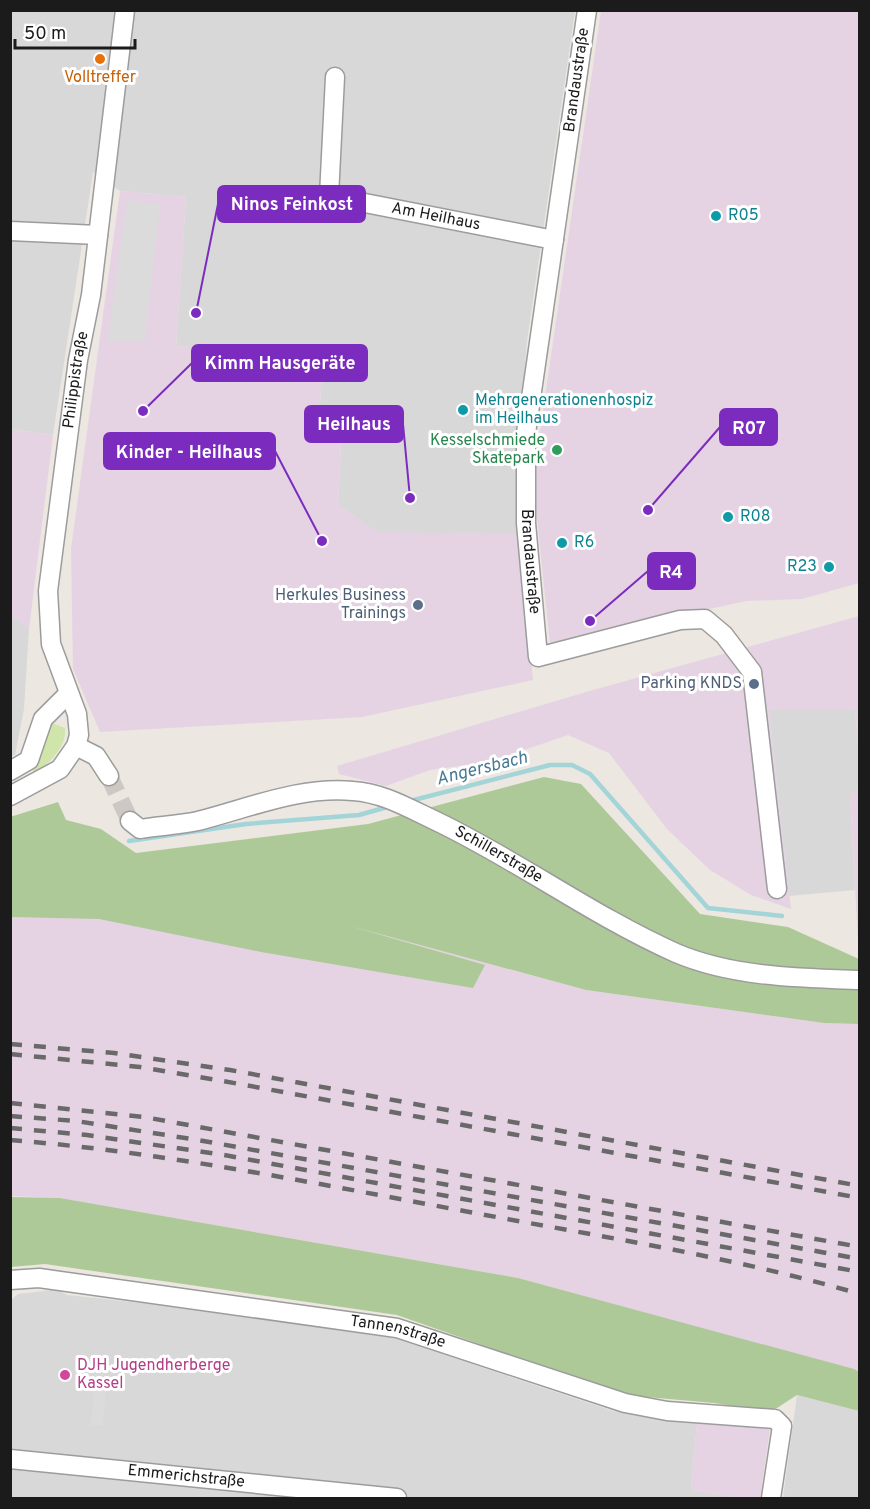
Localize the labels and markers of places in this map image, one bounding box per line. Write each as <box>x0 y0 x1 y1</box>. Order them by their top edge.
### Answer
marker: Volltreffer <box>93 52 107 66</box>
place label: Volltreffer <box>64 68 136 88</box>
callout: Ninos Feinkost <box>218 186 365 222</box>
place label: R05 <box>728 206 759 226</box>
marker: R05 <box>709 209 723 223</box>
callout: Kimm Hausgeräte <box>192 345 367 381</box>
place label: Mehrgenerationenhospiz im Heilhaus <box>475 391 654 429</box>
marker: Mehrgenerationenhospiz im Heilhaus <box>456 403 470 417</box>
callout: Heilhaus <box>305 406 403 442</box>
callout: R07 <box>720 409 777 445</box>
place label: Kesselschmiede Skatepark <box>430 431 545 469</box>
callout: Kinder - Heilhaus <box>104 433 275 469</box>
marker: Kesselschmiede Skatepark <box>550 443 564 457</box>
place label: R08 <box>740 507 770 527</box>
marker: R08 <box>721 510 735 524</box>
place label: R6 <box>574 533 594 553</box>
marker: R6 <box>555 536 569 550</box>
callout: R4 <box>648 553 695 589</box>
place label: R23 <box>787 557 817 577</box>
marker: R23 <box>822 560 836 574</box>
place label: Herkules Business Trainings <box>275 586 406 624</box>
marker: Herkules Business Trainings <box>411 598 425 612</box>
place label: Parking KNDS <box>641 674 742 694</box>
marker: Parking KNDS <box>747 677 761 691</box>
place label: DJH Jugendherberge Kassel <box>77 1356 230 1394</box>
marker: DJH Jugendherberge Kassel <box>58 1368 72 1382</box>

